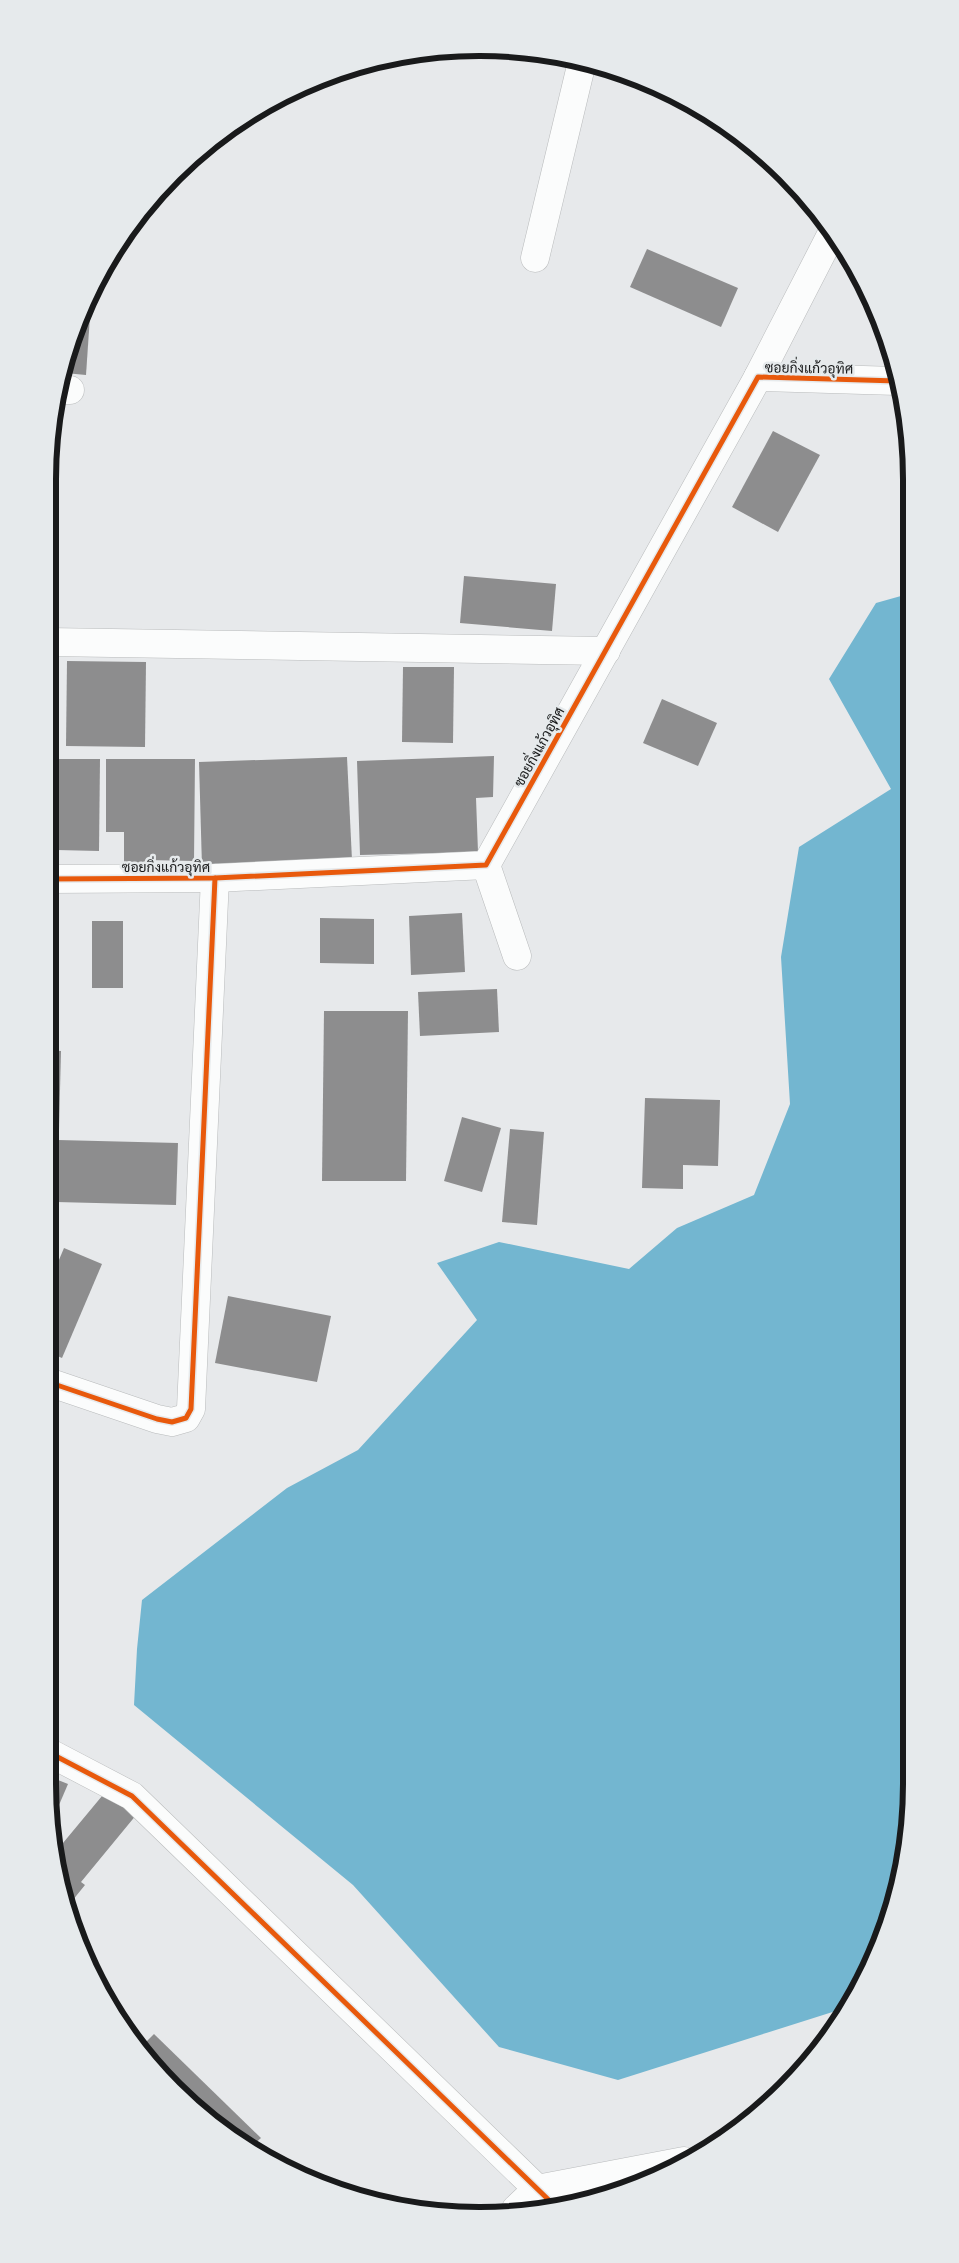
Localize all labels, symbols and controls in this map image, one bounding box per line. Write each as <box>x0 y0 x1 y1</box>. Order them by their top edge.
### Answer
street label: ซอยกิ่งแก้วอุทิศ <box>765 356 853 379</box>
street label: ซอยกิ่งแก้วอุทิศ <box>508 703 569 791</box>
street label: ซอยกิ่งแก้วอุทิศ <box>122 856 210 877</box>

